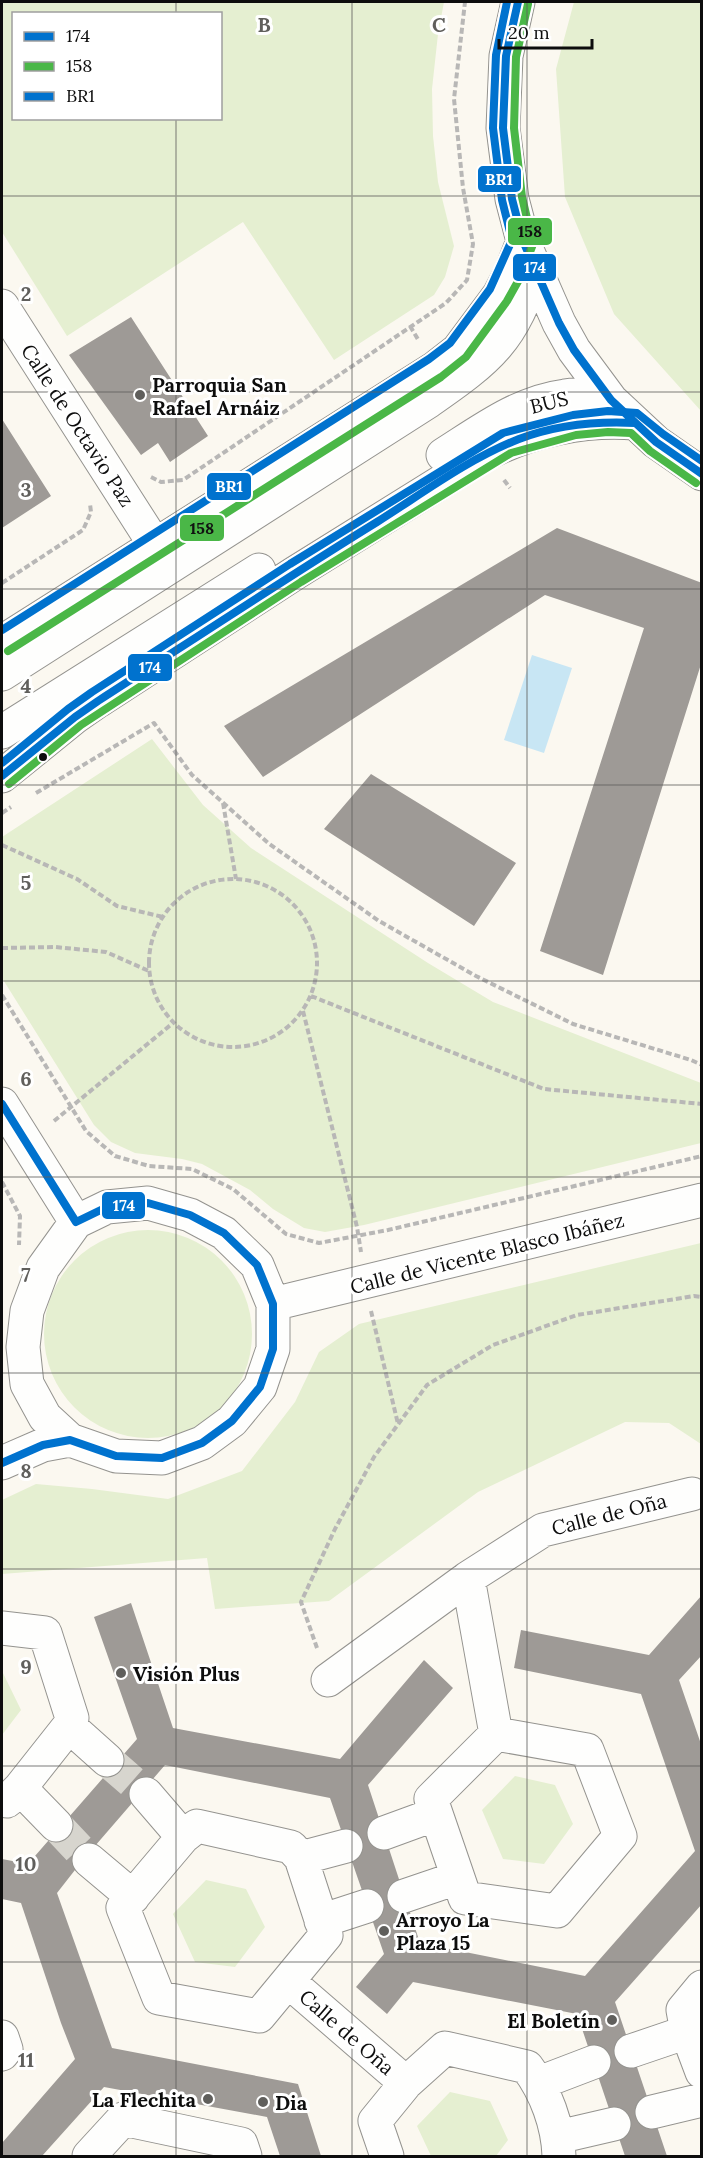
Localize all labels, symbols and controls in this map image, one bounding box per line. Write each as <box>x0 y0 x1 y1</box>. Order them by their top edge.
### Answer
legend <box>12 12 222 120</box>
text: B <box>257 12 271 37</box>
text: C <box>432 12 446 37</box>
scale bar <box>499 12 592 50</box>
text: 20 m <box>508 21 550 44</box>
text: 174 <box>66 24 91 47</box>
text: 158 <box>66 54 92 77</box>
text: BR1 <box>66 84 95 107</box>
line badge: BR1 <box>477 165 522 193</box>
text: BR1 <box>485 169 513 189</box>
line badge: 158 <box>507 217 553 246</box>
text: 158 <box>518 221 542 241</box>
line badge: 174 <box>512 253 557 282</box>
text: 174 <box>524 257 546 277</box>
text: 2 <box>21 281 31 306</box>
street label: Calle de Octavio Paz <box>16 339 140 511</box>
place label: Parroquia San Rafael Arnáiz <box>152 372 287 420</box>
street label: BUS <box>527 385 571 419</box>
marker: Parroquia San Rafael Arnáiz <box>133 388 147 402</box>
line badge: BR1 <box>206 472 252 501</box>
text: BR1 <box>215 476 243 496</box>
text: 3 <box>20 477 32 502</box>
line badge: 158 <box>179 514 225 542</box>
text: 158 <box>190 518 214 538</box>
line badge: 174 <box>127 653 173 682</box>
text: 174 <box>139 657 161 677</box>
text: 4 <box>21 673 32 698</box>
unlabelled marker <box>37 751 49 763</box>
text: 5 <box>21 870 32 895</box>
text: 6 <box>20 1066 32 1091</box>
line badge: 174 <box>101 1191 146 1220</box>
text: 174 <box>113 1195 135 1215</box>
street label: Calle de Vicente Blasco Ibáñez <box>347 1207 627 1299</box>
text: 7 <box>21 1262 31 1287</box>
text: 8 <box>20 1458 32 1483</box>
street label: Calle de Oña <box>549 1488 669 1540</box>
text: 9 <box>20 1654 32 1679</box>
place label: Visión Plus <box>133 1661 240 1686</box>
marker: Visión Plus <box>114 1666 128 1680</box>
text: 10 <box>16 1851 36 1876</box>
place label: Arroyo La Plaza 15 <box>396 1907 490 1955</box>
marker: Arroyo La Plaza 15 <box>377 1924 391 1938</box>
street label: Calle de Oña <box>294 1984 400 2080</box>
place label: El Boletín <box>507 2008 600 2033</box>
marker: El Boletín <box>605 2013 619 2027</box>
text: 11 <box>18 2047 34 2072</box>
place label: La Flechita <box>92 2087 197 2112</box>
place label: Dia <box>275 2090 308 2115</box>
marker: La Flechita <box>201 2092 215 2106</box>
marker: Dia <box>256 2095 270 2109</box>

